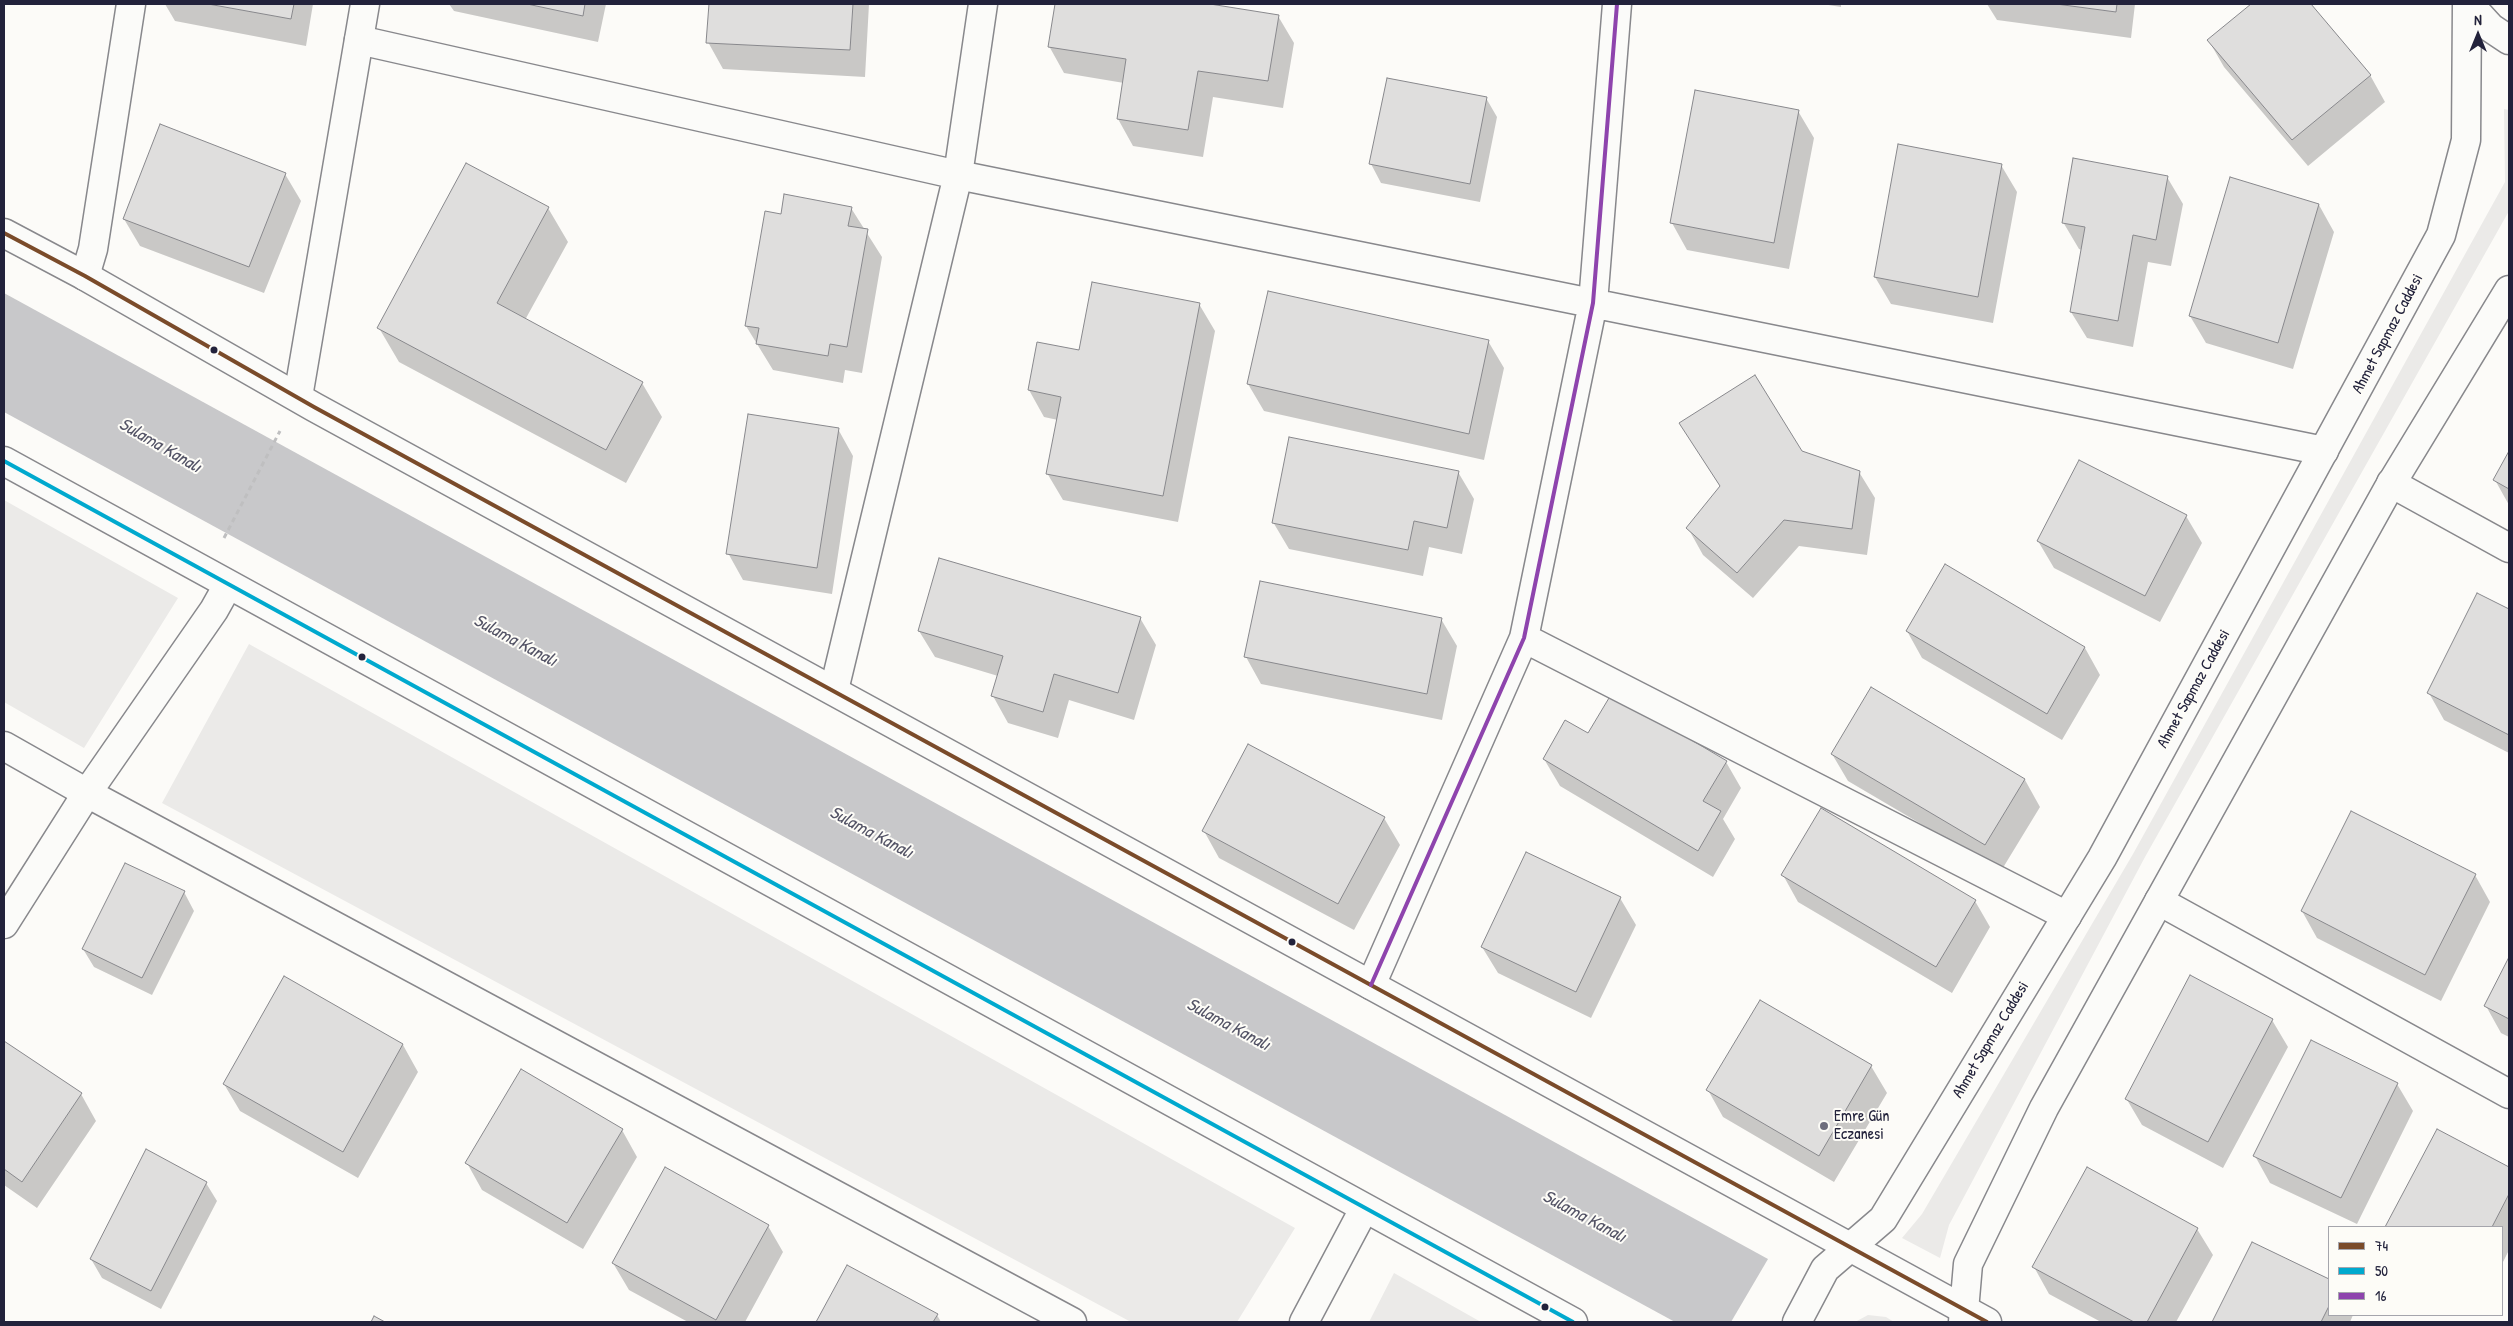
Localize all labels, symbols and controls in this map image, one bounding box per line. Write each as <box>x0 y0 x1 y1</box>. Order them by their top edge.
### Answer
north arrow <box>2453 10 2503 60</box>
text: N <box>2474 10 2482 29</box>
street label: Ahmet Sapmaz Caddesi <box>2348 271 2428 397</box>
unlabelled marker <box>209 345 219 355</box>
water label: Sulama Kanalı <box>115 414 205 478</box>
water label: Sulama Kanalı <box>470 610 560 672</box>
street label: Ahmet Sapmaz Caddesi <box>2153 626 2235 752</box>
unlabelled marker <box>357 652 367 662</box>
water label: Sulama Kanalı <box>826 802 916 864</box>
unlabelled marker <box>1287 937 1297 947</box>
street label: Ahmet Sapmaz Caddesi <box>1949 978 2033 1102</box>
water label: Sulama Kanalı <box>1183 994 1273 1056</box>
place label: Emre Gün Eczanesi <box>1834 1107 1889 1145</box>
marker: Emre Gün Eczanesi <box>1818 1120 1830 1132</box>
water label: Sulama Kanalı <box>1539 1186 1629 1248</box>
legend <box>2328 1226 2503 1316</box>
text: 74 <box>2375 1235 2388 1256</box>
text: 50 <box>2375 1260 2388 1281</box>
text: 16 <box>2375 1285 2386 1306</box>
unlabelled marker <box>1540 1302 1550 1312</box>

